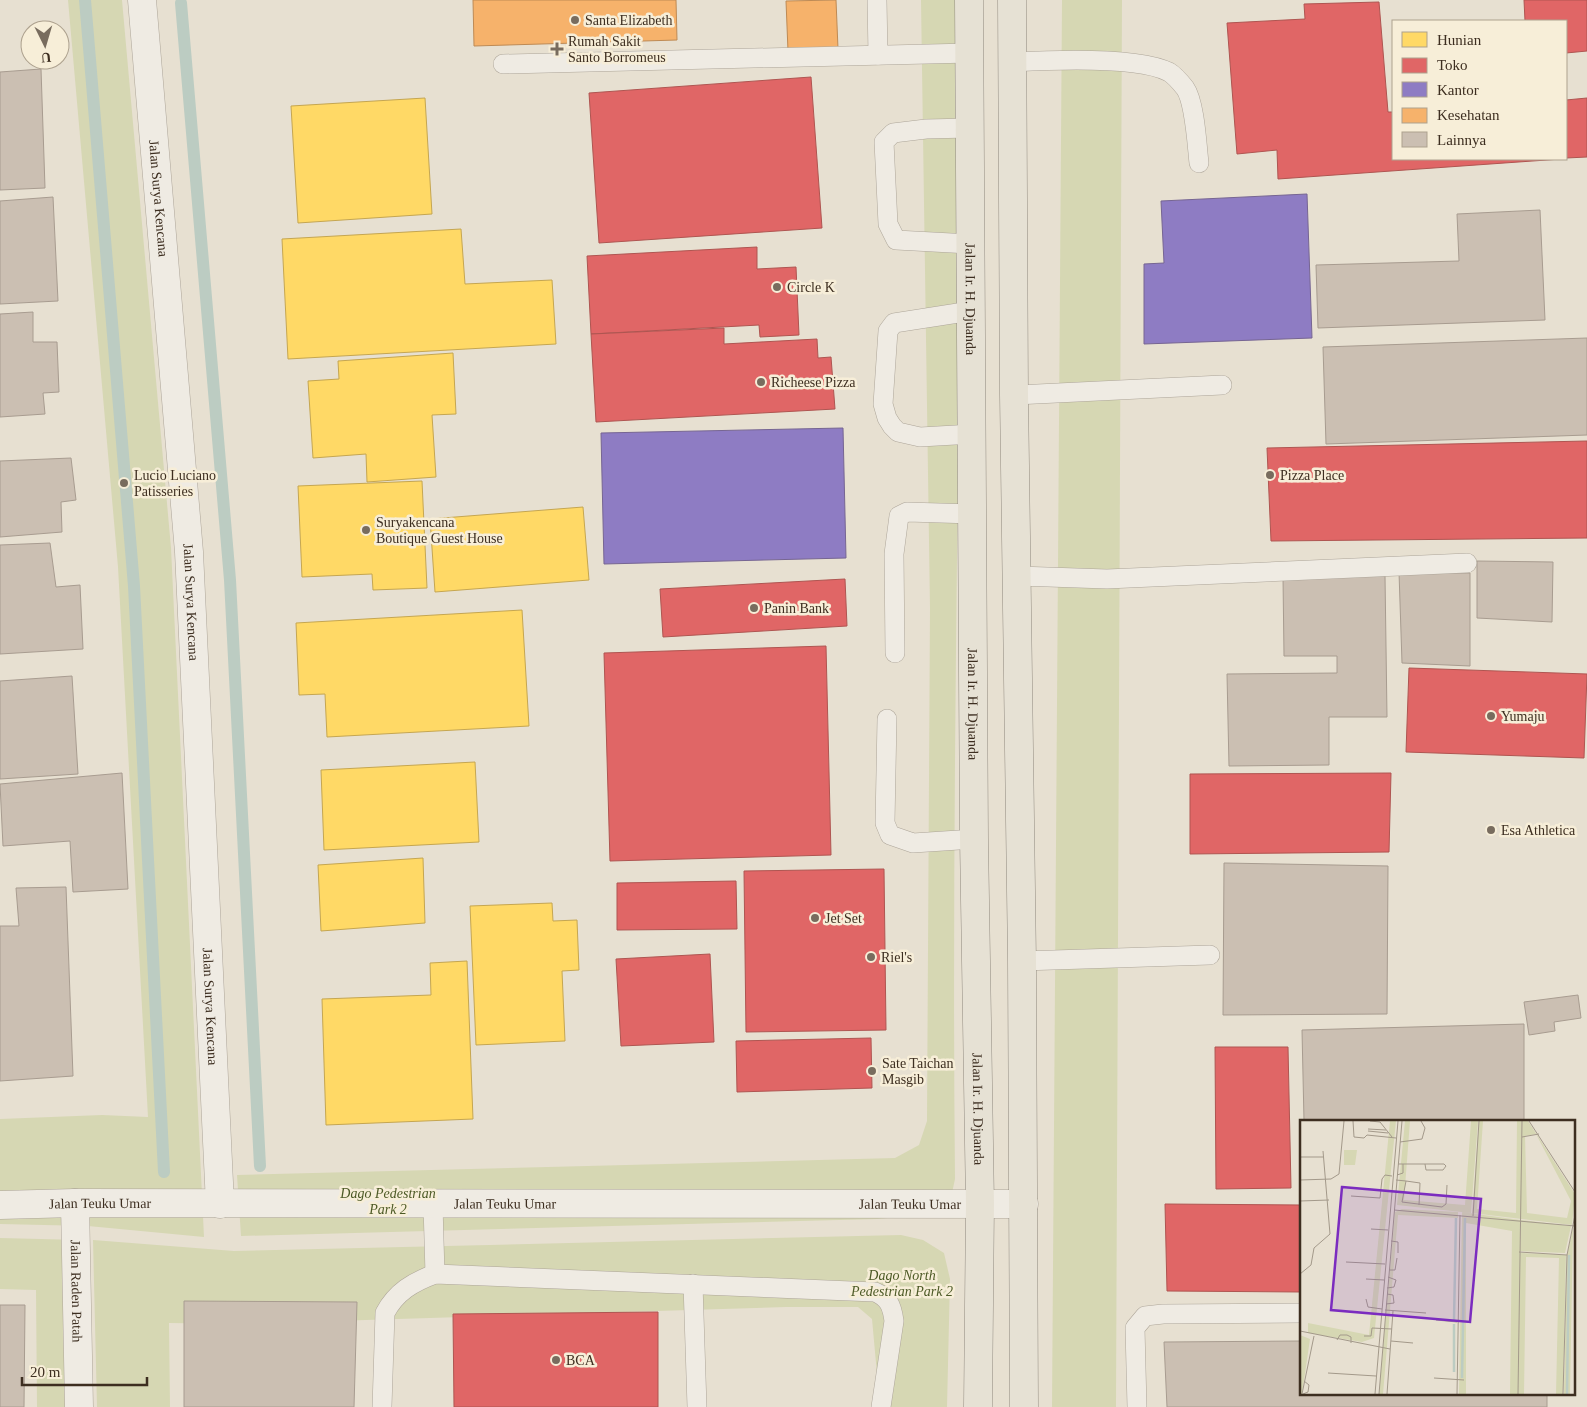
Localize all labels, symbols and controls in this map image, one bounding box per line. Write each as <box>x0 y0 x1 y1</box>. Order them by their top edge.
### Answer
place label: Santa Elizabeth <box>585 13 672 28</box>
marker: Santa Elizabeth <box>569 14 581 26</box>
north arrow <box>20 20 70 70</box>
legend <box>1392 20 1567 160</box>
text: Hunian <box>1437 32 1482 48</box>
place label: Rumah Sakit Santo Borromeus <box>568 34 666 65</box>
marker: Rumah Sakit Santo Borromeus <box>550 42 564 56</box>
text: U <box>40 50 52 65</box>
text: Toko <box>1437 57 1468 73</box>
text: Kantor <box>1437 82 1479 98</box>
text: Kesehatan <box>1437 107 1500 123</box>
text: Lainnya <box>1437 132 1486 148</box>
street label: Jalan Surya Kencana <box>146 139 171 258</box>
street label: Jalan Ir. H. Djuanda <box>963 243 979 356</box>
place label: Circle K <box>787 280 835 295</box>
marker: Circle K <box>771 281 783 293</box>
place label: Richeese Pizza <box>771 375 856 390</box>
marker: Richeese Pizza <box>755 376 767 388</box>
place label: Lucio Luciano Patisseries <box>134 468 216 499</box>
place label: Pizza Place <box>1280 468 1344 483</box>
marker: Pizza Place <box>1264 469 1276 481</box>
marker: Lucio Luciano Patisseries <box>118 477 130 489</box>
place label: Suryakencana Boutique Guest House <box>376 515 503 546</box>
marker: Suryakencana Boutique Guest House <box>360 524 372 536</box>
street label: Jalan Surya Kencana <box>181 543 202 662</box>
place label: Panin Bank <box>764 601 829 616</box>
marker: Panin Bank <box>748 602 760 614</box>
street label: Jalan Ir. H. Djuanda <box>965 648 981 761</box>
place label: Yumaju <box>1501 709 1545 724</box>
marker: Yumaju <box>1485 710 1497 722</box>
place label: Esa Athletica <box>1501 823 1576 838</box>
marker: Esa Athletica <box>1485 824 1497 836</box>
place label: Jet Set <box>825 911 862 926</box>
marker: Jet Set <box>809 912 821 924</box>
street label: Jalan Surya Kencana <box>200 947 221 1066</box>
place label: Riel's <box>881 950 912 965</box>
marker: Riel's <box>865 951 877 963</box>
street label: Jalan Ir. H. Djuanda <box>970 1053 987 1166</box>
place label: Sate Taichan Masgib <box>882 1056 953 1087</box>
marker: Sate Taichan Masgib <box>866 1065 878 1077</box>
inset map <box>1300 1120 1574 1394</box>
park label: Dago Pedestrian Park 2 <box>339 1186 436 1217</box>
street label: Jalan Teuku Umar <box>49 1195 151 1211</box>
street label: Jalan Teuku Umar <box>454 1196 556 1211</box>
street label: Jalan Teuku Umar <box>859 1196 961 1211</box>
street label: Jalan Raden Patah <box>68 1240 85 1342</box>
park label: Dago North Pedestrian Park 2 <box>850 1268 953 1299</box>
place label: BCA <box>566 1353 596 1368</box>
scale bar <box>22 1354 148 1386</box>
marker: BCA <box>550 1354 562 1366</box>
text: 20 m <box>30 1364 61 1380</box>

